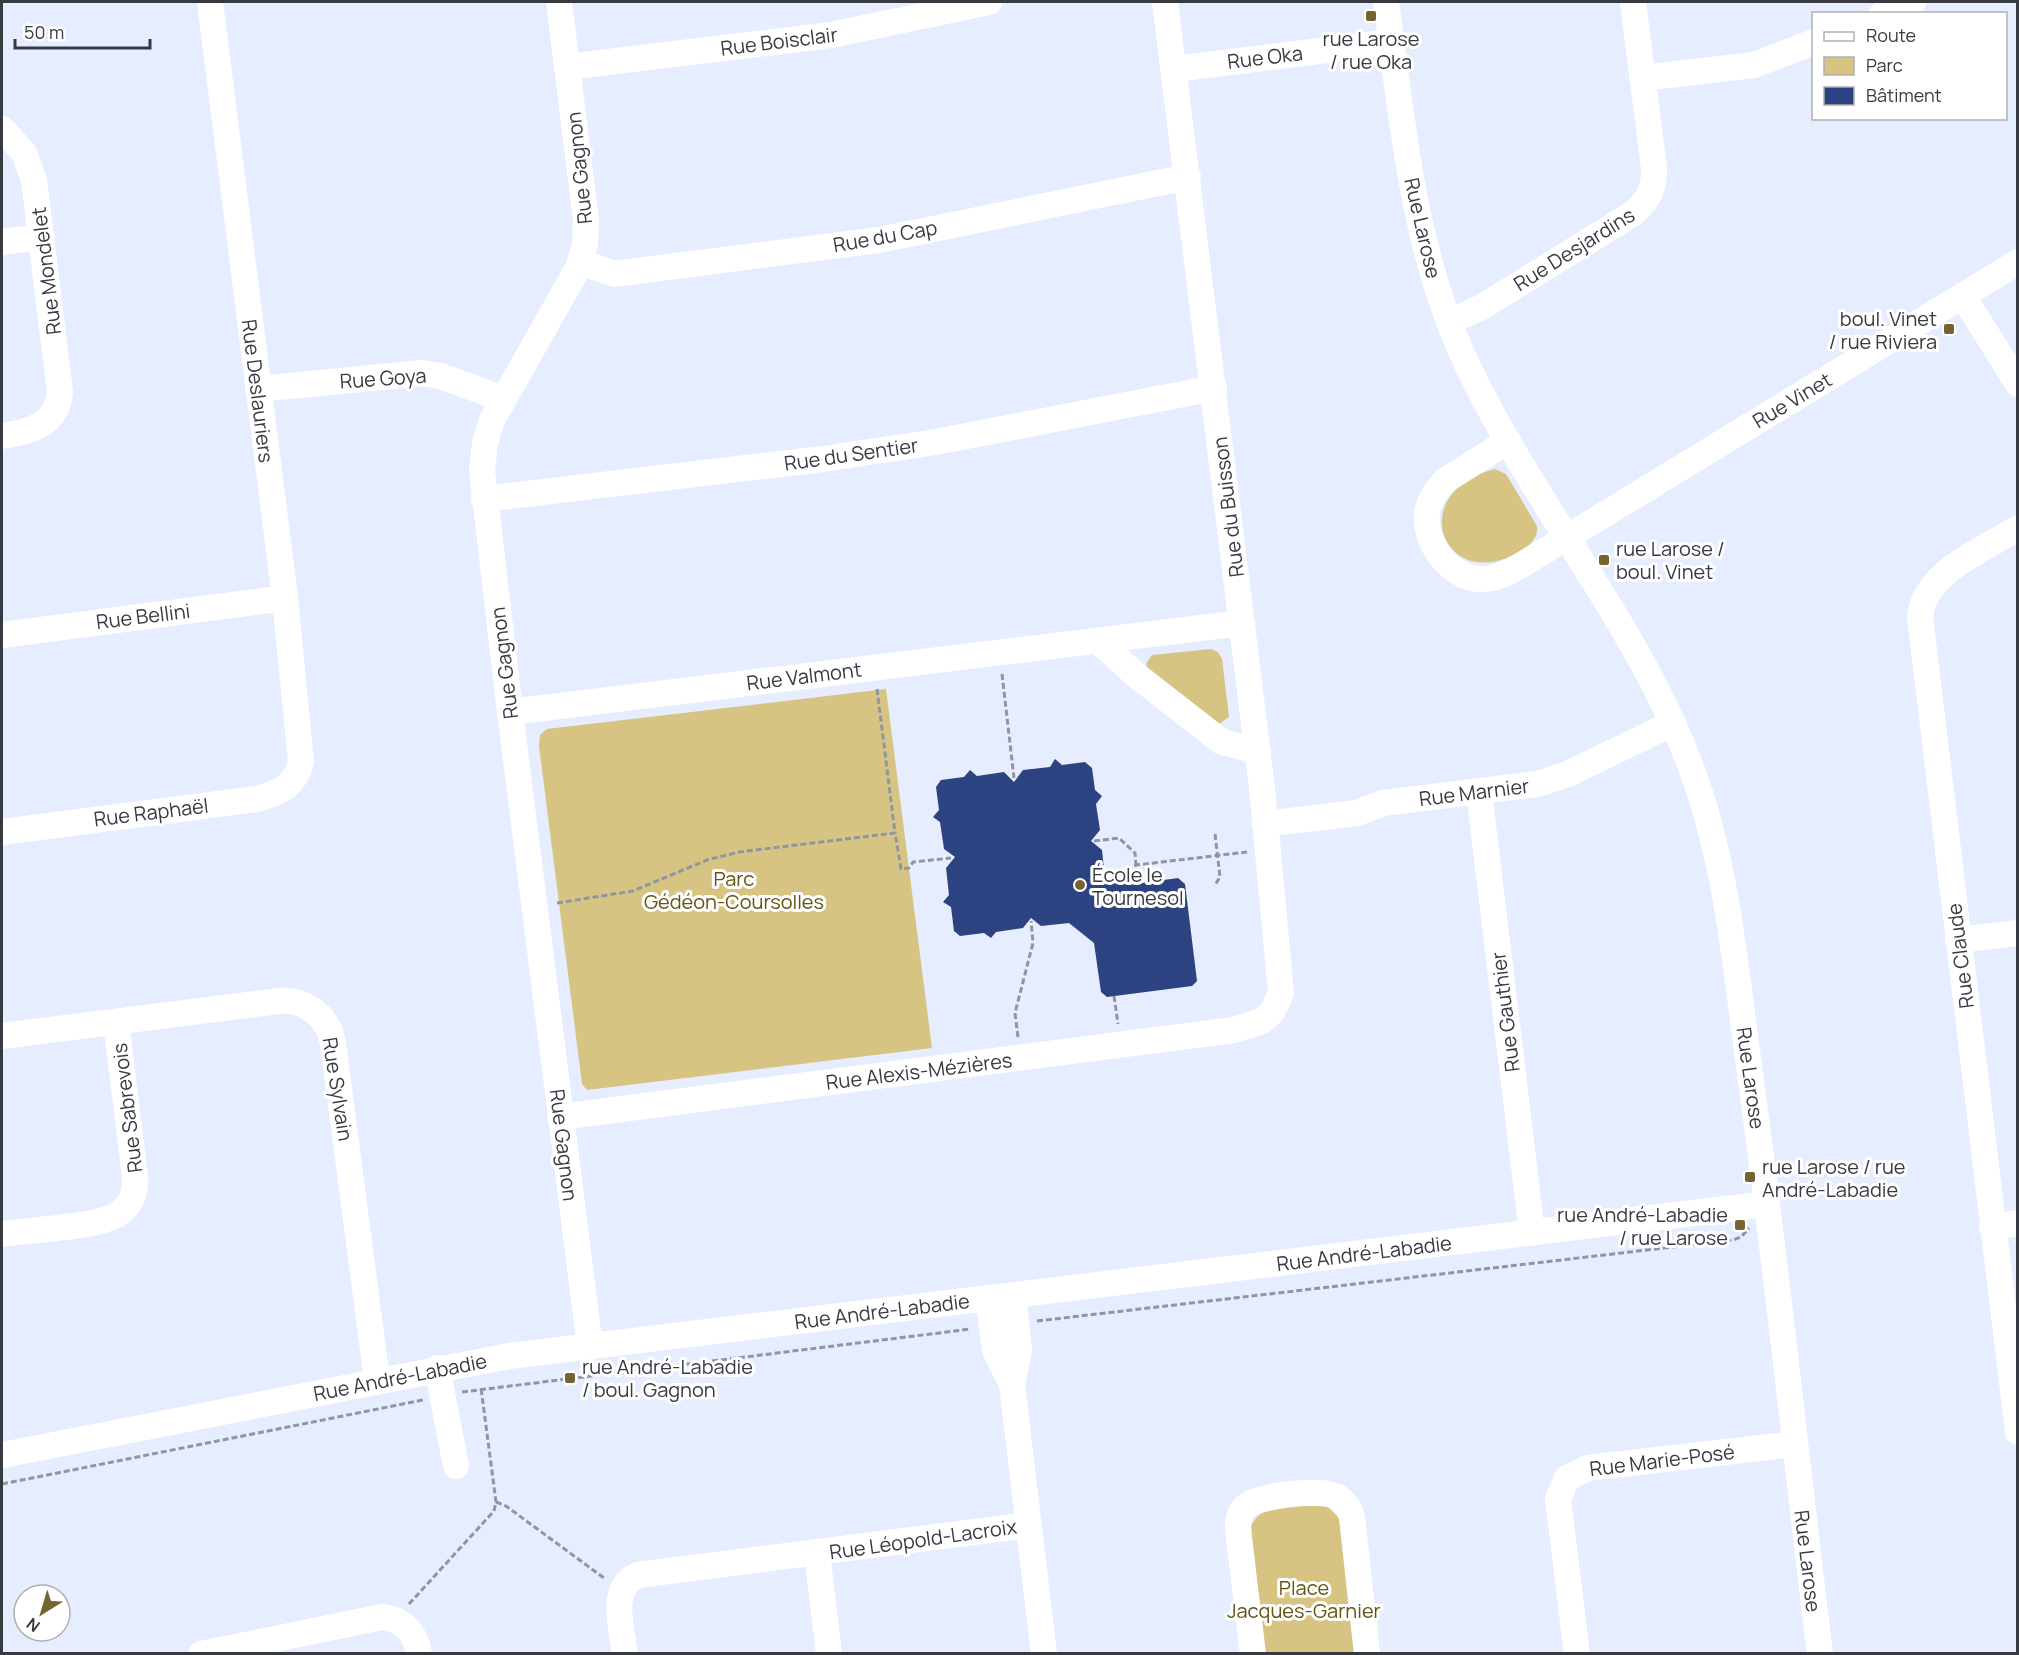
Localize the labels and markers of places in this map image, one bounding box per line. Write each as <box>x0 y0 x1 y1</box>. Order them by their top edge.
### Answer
marker: rue Larose / rue Oka <box>1364 9 1378 23</box>
place label: rue Larose / rue Oka <box>1322 25 1420 75</box>
place label: boul. Vinet / rue Riviera <box>1829 305 1937 355</box>
marker: boul. Vinet / rue Riviera <box>1942 322 1956 336</box>
place label: rue Larose / boul. Vinet <box>1616 535 1725 585</box>
marker: rue Larose / boul. Vinet <box>1597 553 1611 567</box>
place label: École le Tournesol <box>1092 861 1184 911</box>
marker: École le Tournesol <box>1073 878 1087 892</box>
place label: rue Larose / rue André-Labadie <box>1762 1153 1906 1203</box>
marker: rue Larose / rue André-Labadie <box>1743 1170 1757 1184</box>
place label: rue André-Labadie / rue Larose <box>1557 1201 1728 1251</box>
marker: rue André-Labadie / rue Larose <box>1733 1218 1747 1232</box>
place label: rue André-Labadie / boul. Gagnon <box>582 1353 753 1403</box>
marker: rue André-Labadie / boul. Gagnon <box>563 1371 577 1385</box>

